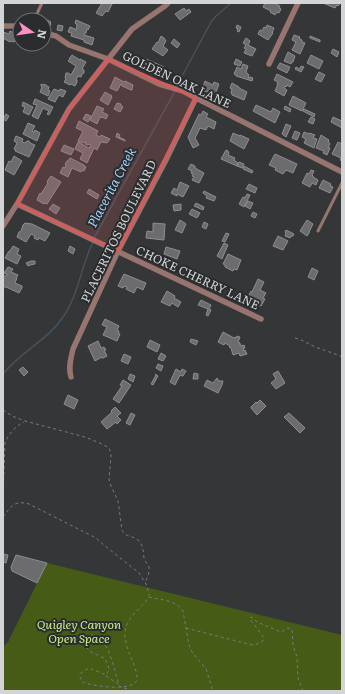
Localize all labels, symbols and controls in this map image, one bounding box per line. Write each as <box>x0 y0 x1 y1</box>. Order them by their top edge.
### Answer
north arrow <box>12 12 52 52</box>
text: N <box>34 28 52 41</box>
street label: GOLDEN OAK LANE <box>120 46 235 112</box>
water label: Placerita Creek <box>82 143 141 230</box>
street label: PLACERITOS BOULEVARD <box>76 157 160 305</box>
street label: CHOKE CHERRY LANE <box>133 240 263 314</box>
park label: Quigley Canyon Open Space <box>37 615 121 647</box>

